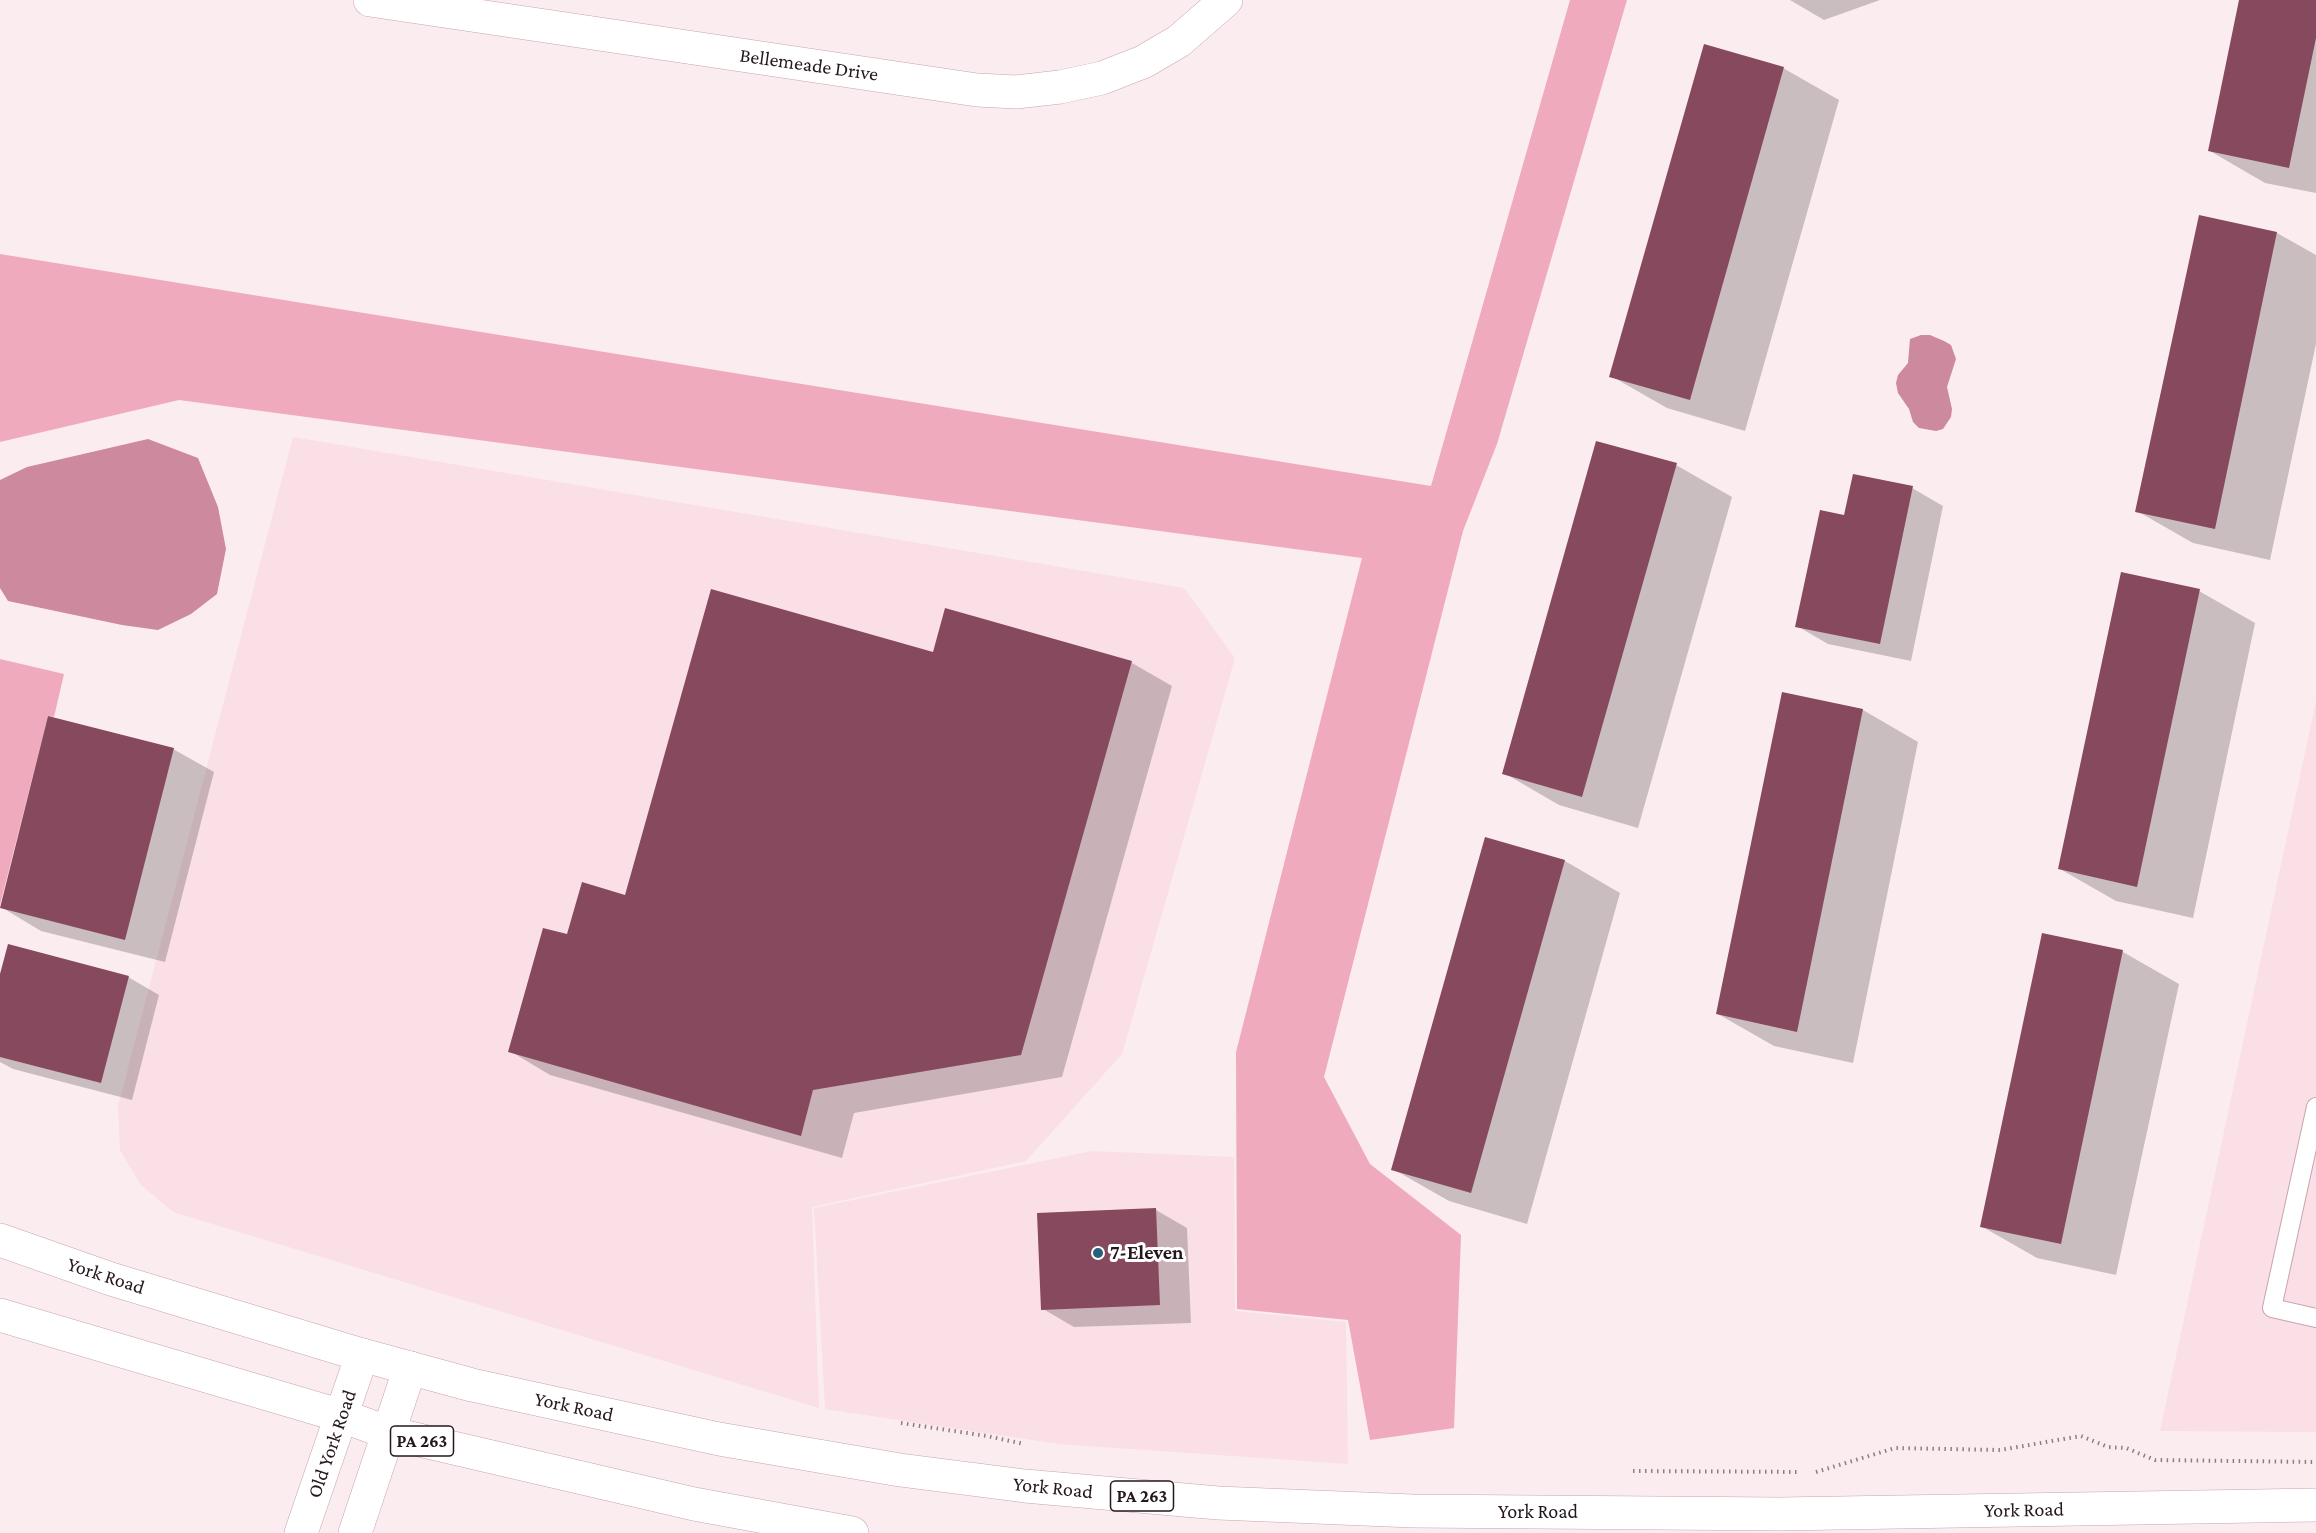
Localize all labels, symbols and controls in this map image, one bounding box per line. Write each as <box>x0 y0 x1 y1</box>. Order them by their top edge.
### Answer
street label: Bellemeade Drive <box>738 43 880 87</box>
place label: 7-Eleven <box>1110 1241 1183 1265</box>
marker: 7-Eleven <box>1091 1246 1105 1260</box>
street label: York Road <box>64 1252 148 1300</box>
street label: Old York Road <box>302 1387 362 1501</box>
street label: York Road <box>532 1387 616 1427</box>
road number: PA 263 <box>390 1426 454 1456</box>
street label: York Road <box>1012 1472 1094 1504</box>
road number: PA 263 <box>1110 1481 1174 1511</box>
street label: York Road <box>1984 1497 2064 1523</box>
street label: York Road <box>1498 1500 1578 1524</box>

